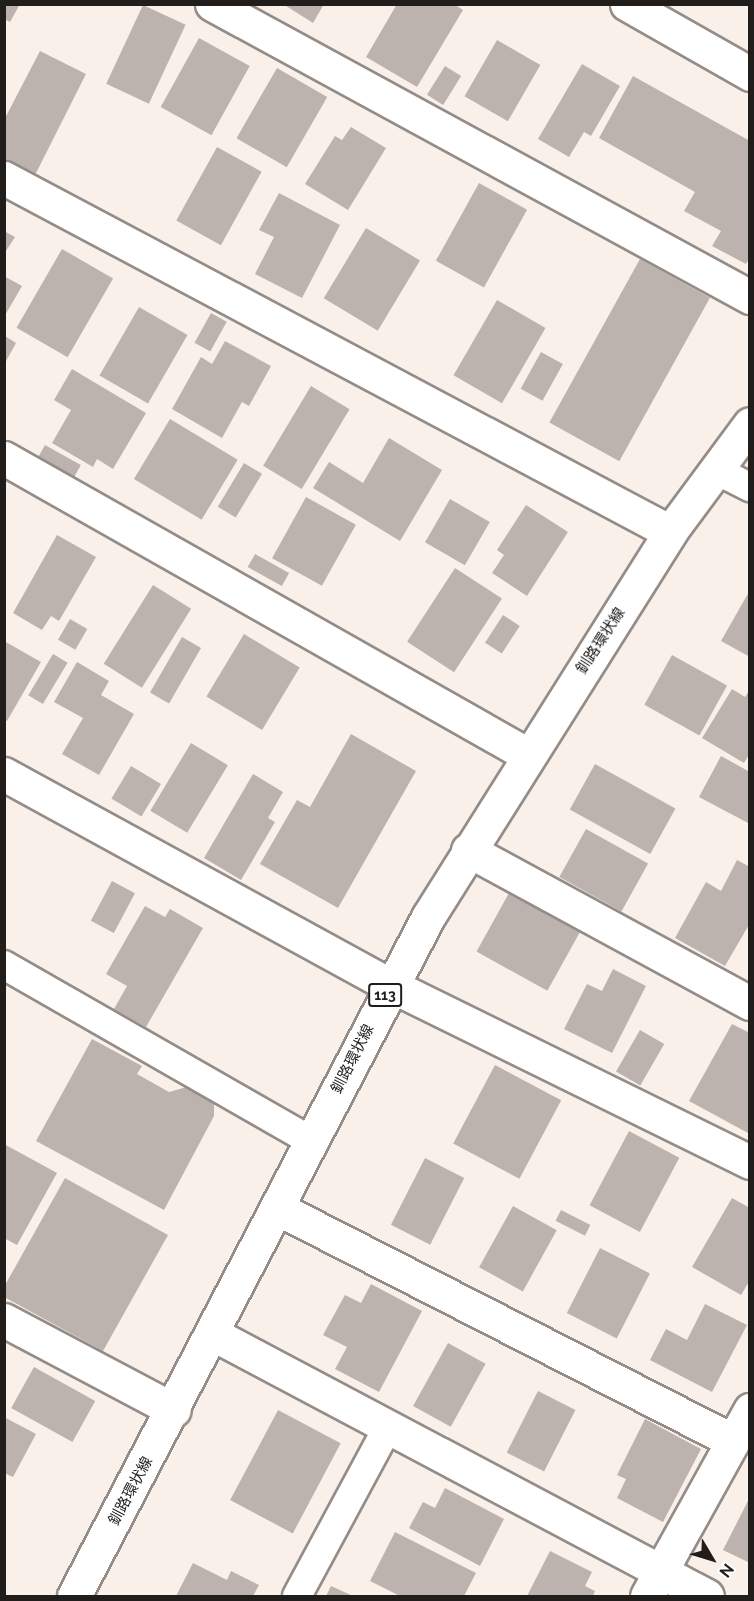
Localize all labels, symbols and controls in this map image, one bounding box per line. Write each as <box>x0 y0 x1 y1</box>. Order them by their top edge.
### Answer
street label: 釧路環状線 <box>573 605 629 677</box>
road number: 113 <box>367 984 403 1006</box>
street label: 釧路環状線 <box>328 1022 378 1096</box>
street label: 釧路環状線 <box>105 1454 157 1528</box>
north arrow <box>682 1529 742 1589</box>
text: N <box>715 1560 738 1581</box>

